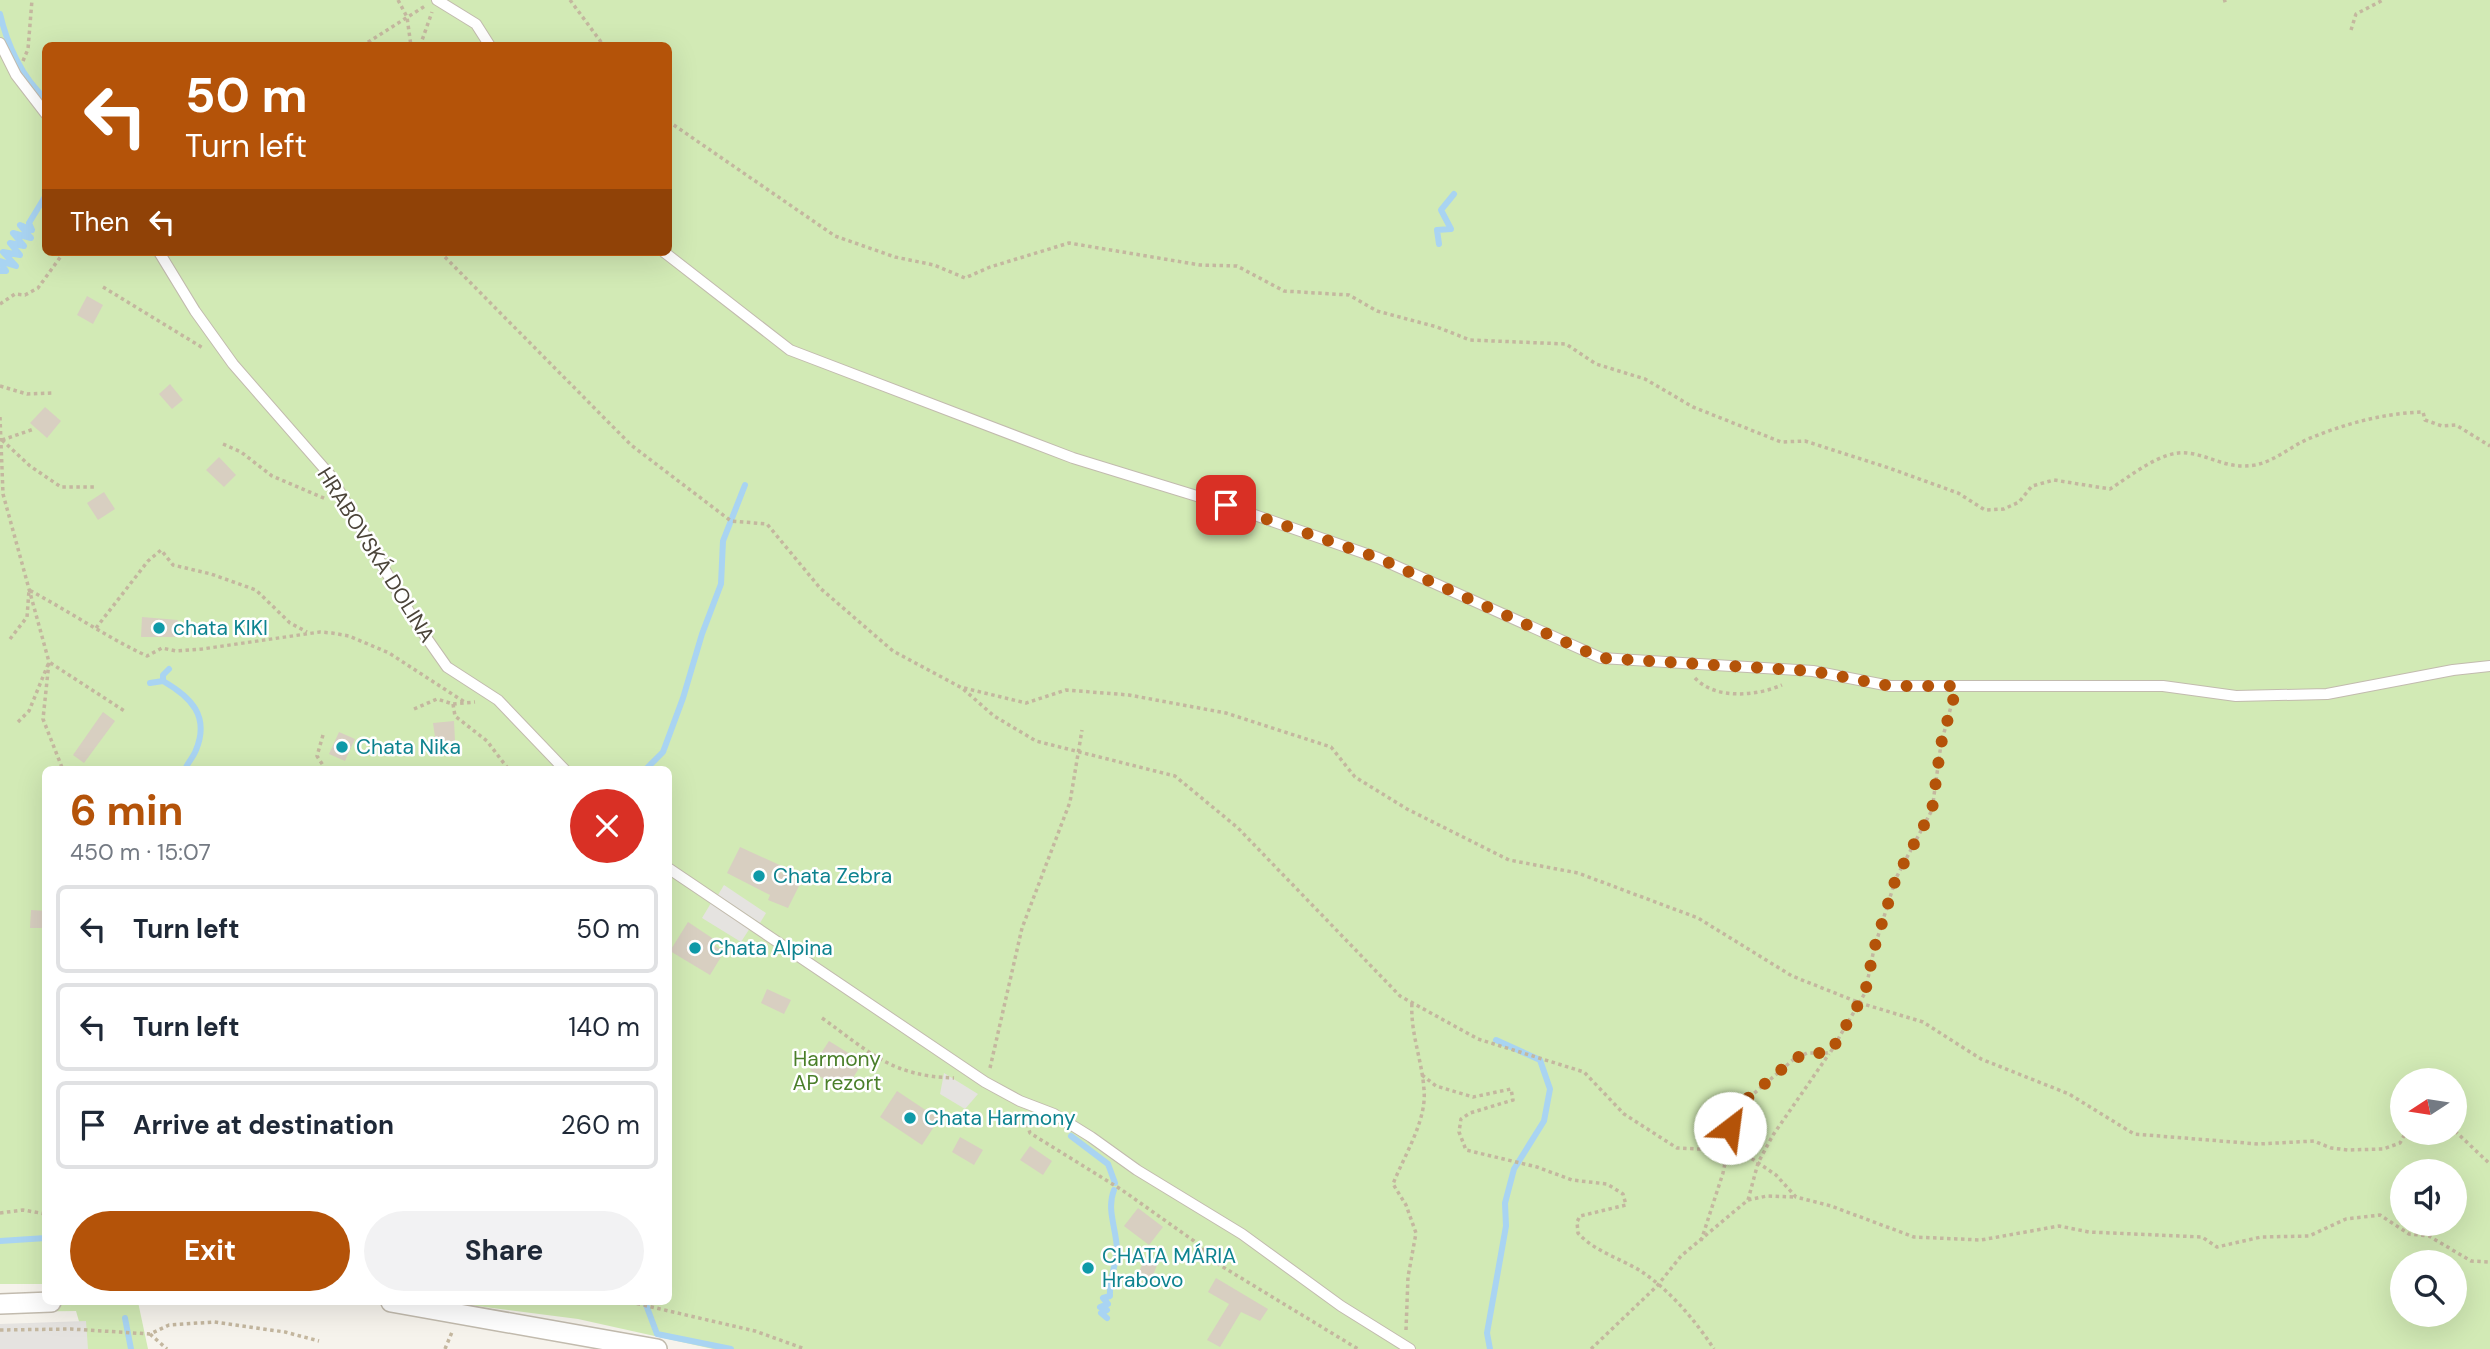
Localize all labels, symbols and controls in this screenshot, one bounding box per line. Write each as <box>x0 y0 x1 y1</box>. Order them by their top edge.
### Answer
text: 50 m <box>185 63 308 127</box>
icon: left <box>70 70 161 161</box>
text: Turn left <box>185 125 307 167</box>
icon: left <box>143 203 181 241</box>
text: Then <box>70 205 129 239</box>
street label: HRABOVSKÁ DOLINA <box>311 462 441 648</box>
pin <box>1196 475 1256 535</box>
icon: arrive <box>1207 486 1245 524</box>
place label: chata KIKI <box>173 614 268 642</box>
marker: chata KIKI <box>151 620 167 636</box>
place label: Chata Nika <box>356 733 461 761</box>
marker: Chata Nika <box>334 739 350 755</box>
text: 6 min <box>70 783 183 838</box>
button: close <box>570 789 644 863</box>
text: 450 m · 15:07 <box>70 837 211 867</box>
place label: Chata Zebra <box>773 862 892 890</box>
marker: Chata Zebra <box>751 868 767 884</box>
icon: left <box>74 910 112 948</box>
text: Turn left <box>133 912 240 946</box>
text: 50 m <box>576 912 640 946</box>
place label: Chata Alpina <box>709 934 833 962</box>
marker: Chata Alpina <box>687 940 703 956</box>
icon: left <box>74 1008 112 1046</box>
text: Turn left <box>133 1010 240 1044</box>
text: 140 m <box>568 1010 640 1044</box>
park label: Harmony AP rezort <box>792 1045 882 1097</box>
north arrow <box>2390 1068 2468 1144</box>
map controls <box>2390 1068 2467 1327</box>
position arrow <box>1693 1091 1767 1165</box>
place label: Chata Harmony <box>924 1104 1076 1132</box>
icon: arrive <box>74 1106 112 1144</box>
text: Arrive at destination <box>133 1108 394 1142</box>
text: 260 m <box>561 1108 640 1142</box>
marker: Chata Harmony <box>902 1110 918 1126</box>
button: sound <box>2390 1159 2467 1236</box>
button: Exit <box>70 1211 350 1291</box>
button: Share <box>364 1211 644 1291</box>
place label: CHATA MÁRIA Hrabovo <box>1102 1242 1236 1294</box>
button: search <box>2390 1250 2467 1327</box>
marker: CHATA MÁRIA Hrabovo <box>1080 1260 1096 1276</box>

